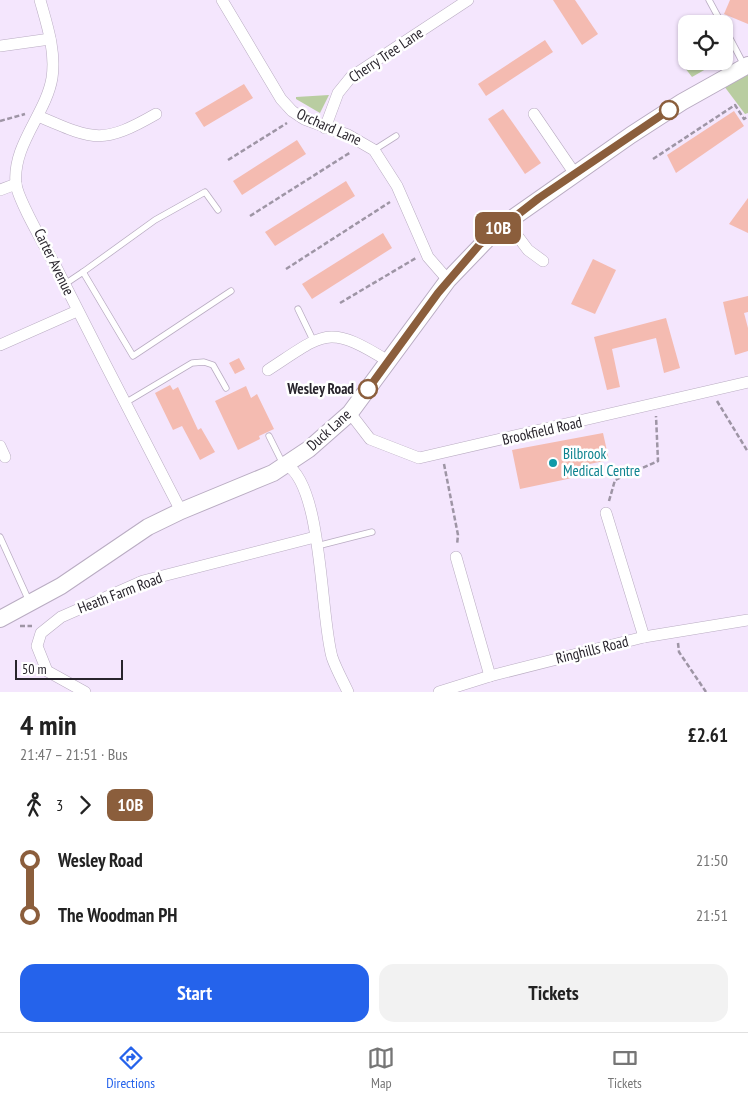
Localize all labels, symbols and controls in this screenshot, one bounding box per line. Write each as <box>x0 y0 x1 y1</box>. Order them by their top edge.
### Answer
map controls <box>678 15 733 70</box>
button: locate <box>678 15 733 70</box>
street label: Cherry Tree Lane <box>345 23 427 86</box>
unlabelled marker <box>659 100 679 120</box>
street label: Orchard Lane <box>294 104 365 149</box>
line badge: 10B <box>469 212 527 244</box>
text: 10B <box>485 216 511 239</box>
street label: Carter Avenue <box>30 225 79 298</box>
place label: Wesley Road <box>286 379 354 398</box>
marker: Wesley Road <box>358 379 378 399</box>
street label: Duck Lane <box>303 405 355 454</box>
street label: Brookfield Road <box>500 412 584 449</box>
place label: Bilbrook Medical Centre <box>563 444 640 480</box>
marker: Bilbrook Medical Centre <box>547 457 559 469</box>
street label: Heath Farm Road <box>75 568 165 617</box>
street label: Ringhills Road <box>554 631 630 668</box>
scale bar <box>15 657 122 680</box>
text: 50 m <box>22 660 47 678</box>
text: 4 min <box>20 706 77 743</box>
text: £2.61 <box>688 723 728 747</box>
text: 21:47 – 21:51 · Bus <box>20 744 128 764</box>
icon: walk <box>20 791 48 819</box>
icon: forward <box>71 791 99 819</box>
text: 10B <box>117 793 143 816</box>
text: 3 <box>56 795 63 815</box>
text: Wesley Road <box>58 848 143 872</box>
text: 21:50 <box>696 850 728 870</box>
text: The Woodman PH <box>58 903 177 927</box>
text: 21:51 <box>696 905 728 925</box>
button: Start <box>20 964 369 1022</box>
button: Tickets <box>379 964 728 1022</box>
tab: Directions <box>106 1044 155 1092</box>
tab: Map <box>367 1044 395 1092</box>
tab: Tickets <box>608 1044 642 1092</box>

